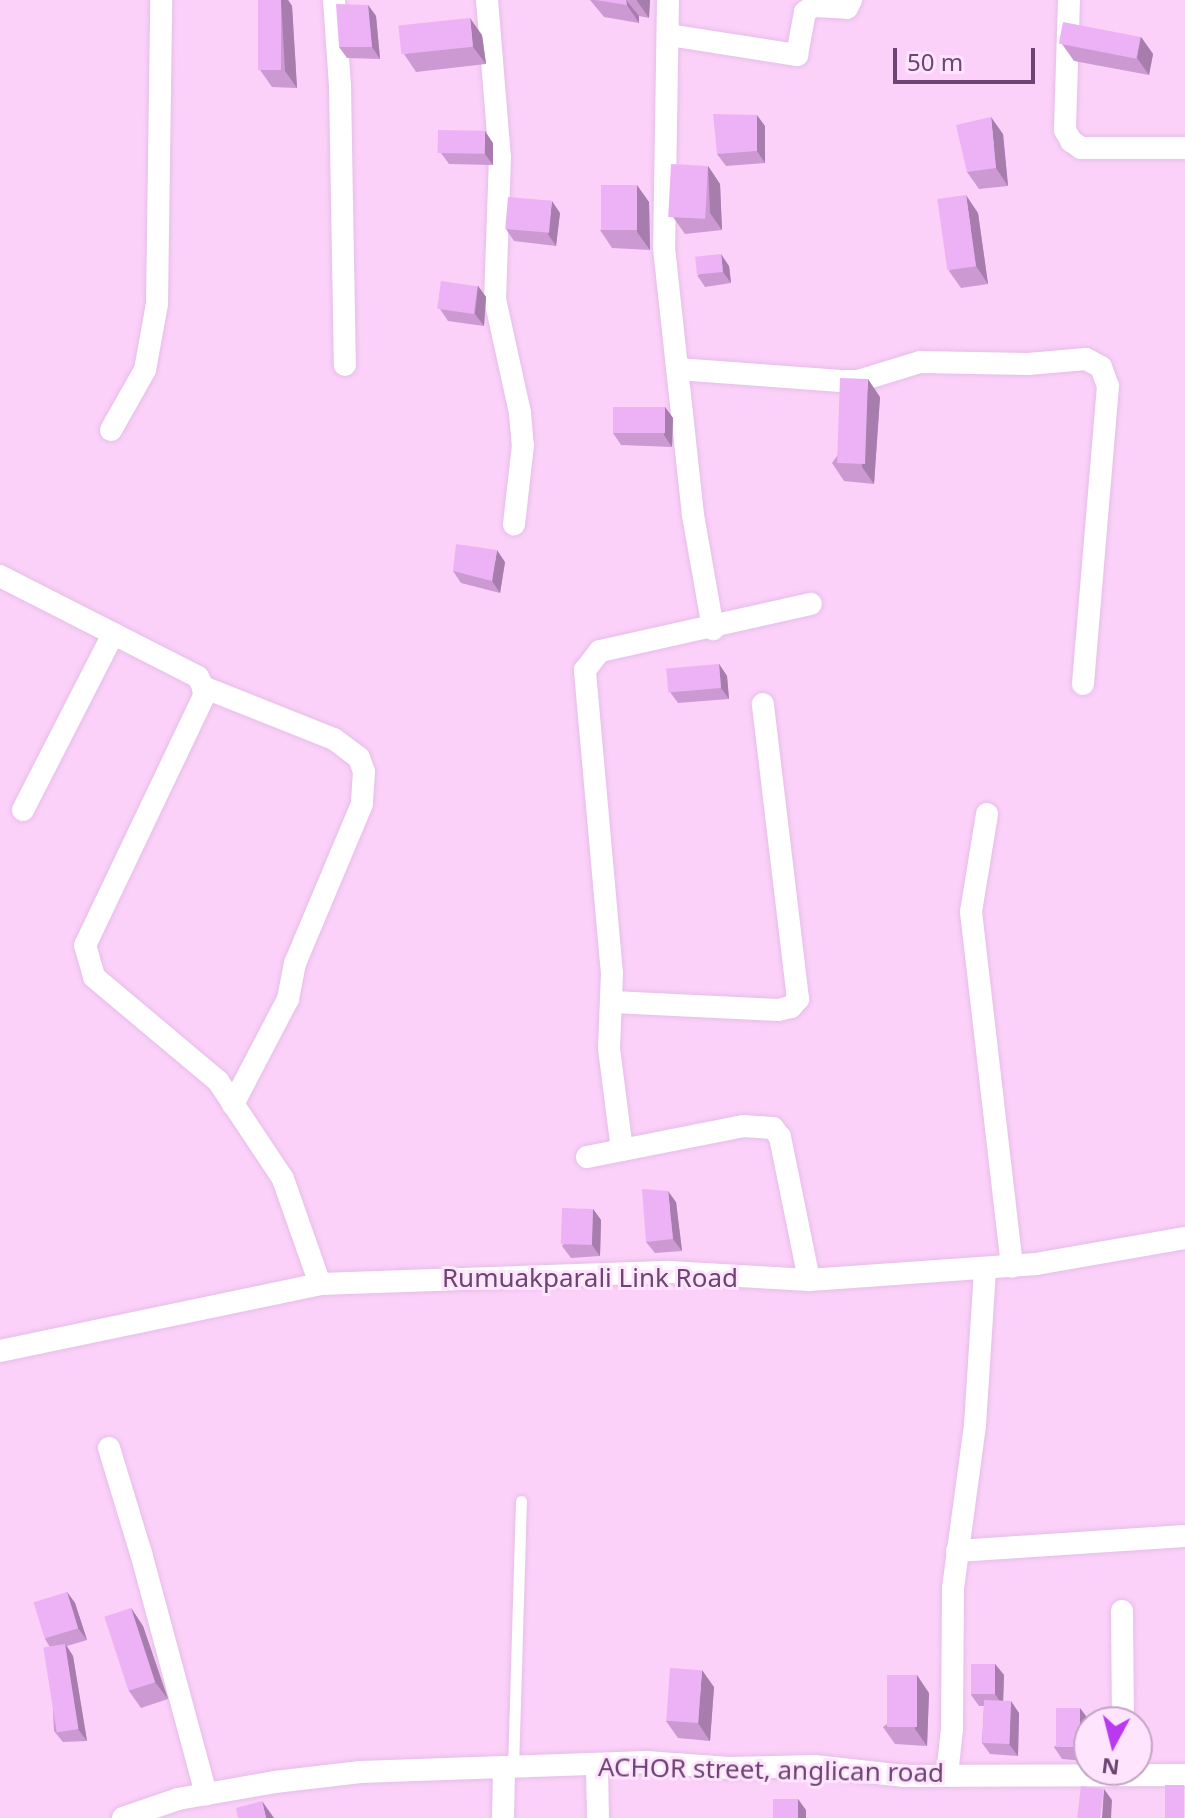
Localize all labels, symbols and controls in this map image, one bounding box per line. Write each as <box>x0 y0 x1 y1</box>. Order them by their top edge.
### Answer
scale bar <box>897 32 1039 82</box>
text: 50 m <box>907 45 963 78</box>
street label: Rumuakparali Link Road <box>442 1262 738 1294</box>
north arrow <box>1073 1706 1153 1786</box>
street label: ACHOR street, anglican road <box>598 1751 944 1789</box>
text: N <box>1100 1752 1121 1784</box>

